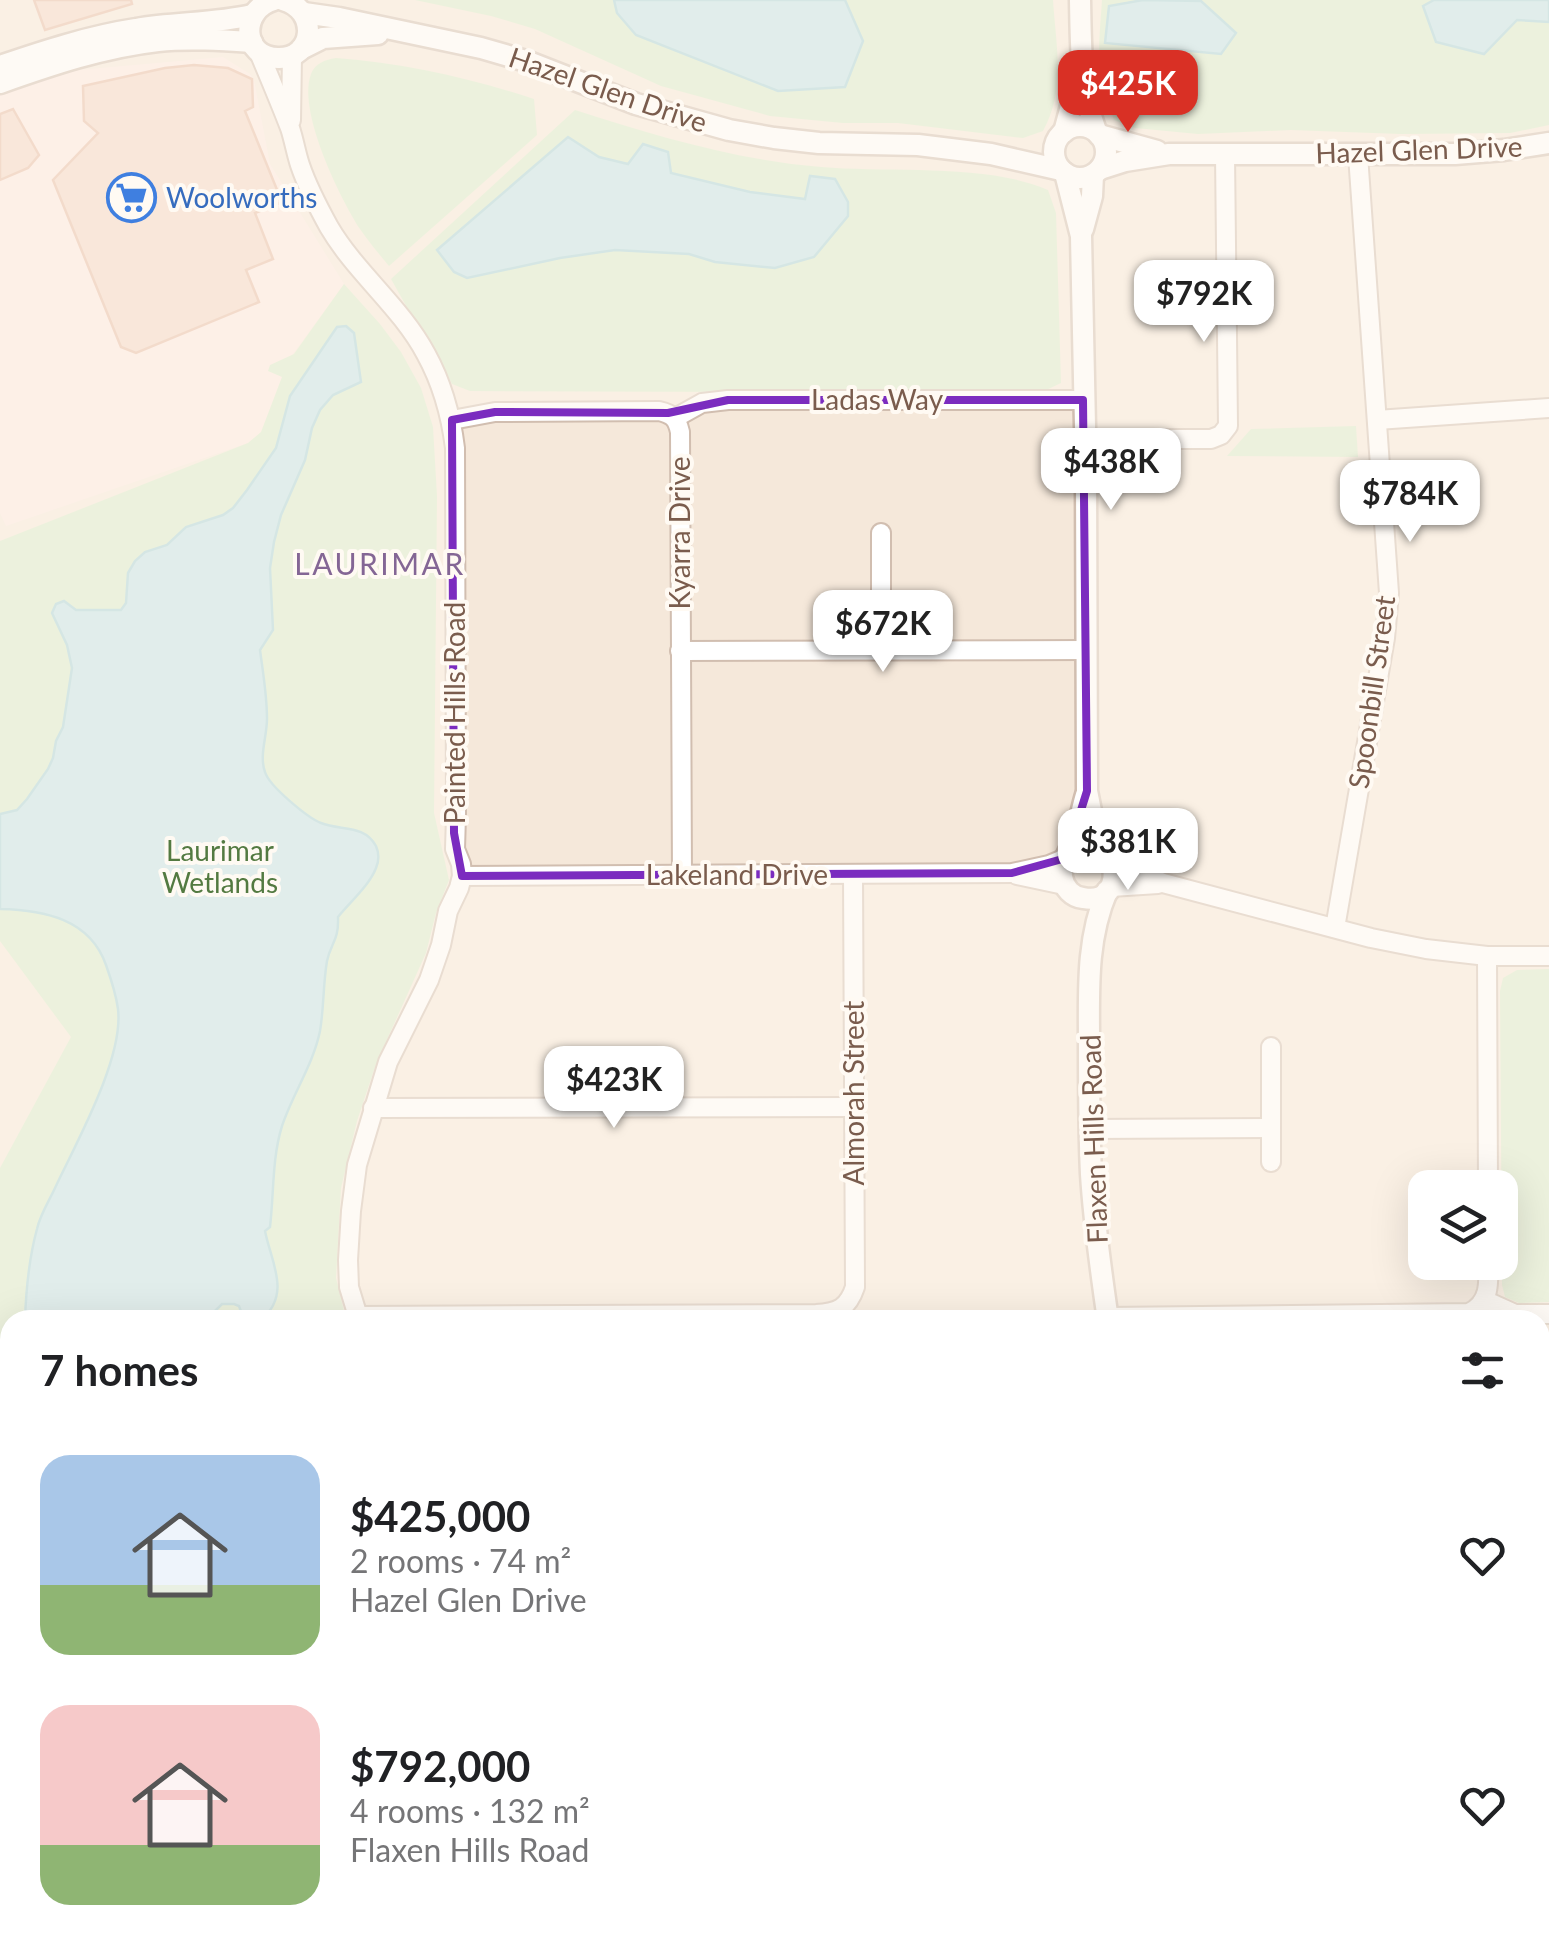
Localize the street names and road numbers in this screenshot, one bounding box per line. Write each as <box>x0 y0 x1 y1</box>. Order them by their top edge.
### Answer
street label: Hazel Glen Drive <box>505 39 712 139</box>
street label: Hazel Glen Drive <box>1315 128 1523 170</box>
street label: Ladas Way <box>811 382 944 416</box>
street label: Kyarra Drive <box>662 456 696 610</box>
street label: Spoonbill Street <box>1341 593 1401 791</box>
street label: Painted Hills Road <box>437 602 471 824</box>
street label: Lakeland Drive <box>646 857 828 891</box>
street label: Almorah Street <box>836 1001 870 1185</box>
street label: Flaxen Hills Road <box>1072 1034 1114 1244</box>

